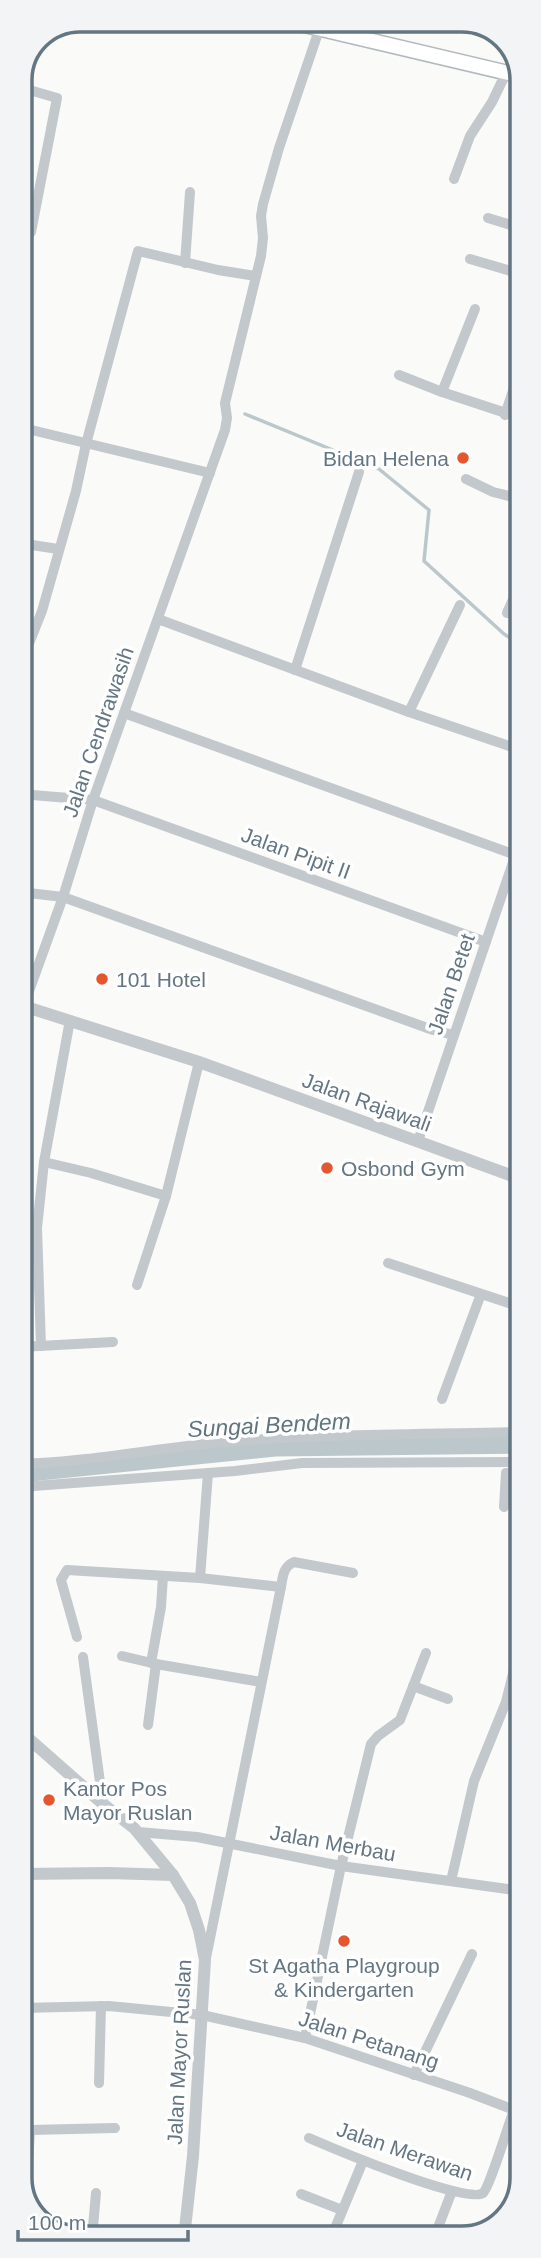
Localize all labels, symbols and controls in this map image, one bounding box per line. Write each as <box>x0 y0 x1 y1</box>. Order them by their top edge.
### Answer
place label: Bidan Helena <box>323 447 449 470</box>
marker: Bidan Helena <box>455 450 471 466</box>
street label: Jalan Cendrawasih <box>58 644 138 820</box>
street label: Jalan Pipit II <box>238 823 354 883</box>
street label: Jalan Betet <box>423 930 479 1037</box>
place label: 101 Hotel <box>116 968 206 991</box>
marker: 101 Hotel <box>94 971 110 987</box>
street label: Jalan Rajawali <box>299 1068 435 1136</box>
place label: Osbond Gym <box>341 1157 465 1180</box>
marker: Osbond Gym <box>319 1160 335 1176</box>
water label: Sungai Bendem <box>187 1408 351 1442</box>
place label: Kantor Pos Mayor Ruslan <box>63 1777 193 1824</box>
marker: Kantor Pos Mayor Ruslan <box>41 1792 57 1808</box>
street label: Jalan Merbau <box>268 1821 398 1865</box>
marker: St Agatha Playgroup & Kindergarten <box>336 1933 352 1949</box>
place label: St Agatha Playgroup & Kindergarten <box>248 1954 440 2001</box>
street label: Jalan Mayor Ruslan <box>163 1959 195 2145</box>
street label: Jalan Petanang <box>296 2007 442 2073</box>
street label: Jalan Merawan <box>334 2117 476 2185</box>
scale bar <box>18 2198 187 2242</box>
text: 100 m <box>28 2211 86 2234</box>

